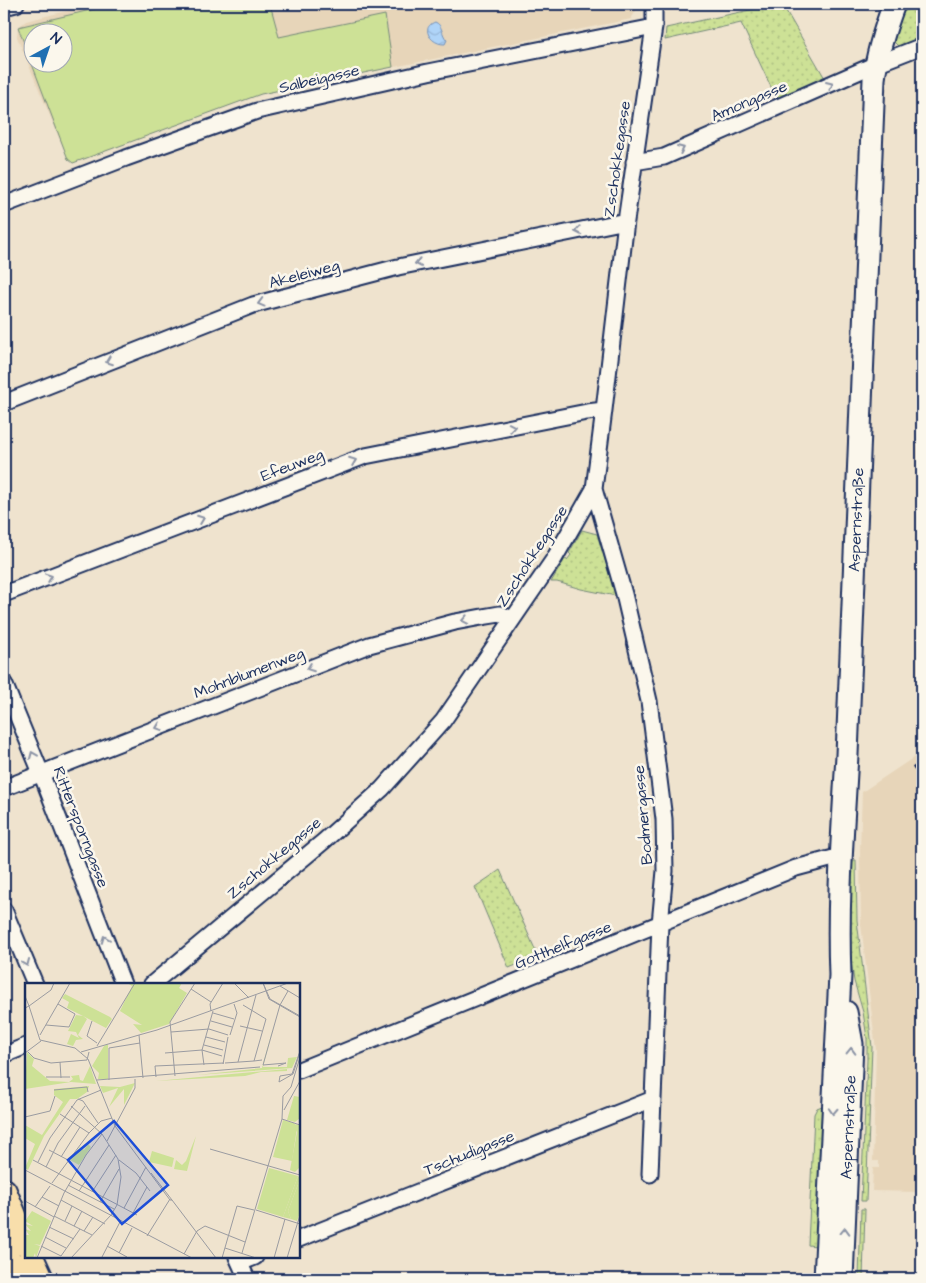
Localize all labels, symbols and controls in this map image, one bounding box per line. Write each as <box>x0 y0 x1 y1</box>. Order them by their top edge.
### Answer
north arrow <box>22 22 72 72</box>
text: N <box>46 28 66 49</box>
street label: Salbeigasse <box>277 59 362 100</box>
street label: Amongasse <box>708 75 791 128</box>
one-way arrow <box>825 80 834 91</box>
street label: Zschokkegasse <box>598 99 637 219</box>
one-way arrow <box>676 145 685 156</box>
one-way arrow <box>573 225 582 235</box>
street label: Akeleiweg <box>266 254 342 295</box>
one-way arrow <box>414 257 423 267</box>
one-way arrow <box>257 297 266 308</box>
one-way arrow <box>106 355 114 365</box>
one-way arrow <box>507 422 516 433</box>
street label: Efeuweg <box>257 443 327 488</box>
one-way arrow <box>348 457 357 467</box>
street label: Aspernstraße <box>843 467 869 572</box>
street label: Zschokkegasse <box>491 501 574 612</box>
one-way arrow <box>196 515 205 525</box>
one-way arrow <box>44 573 53 583</box>
one-way arrow <box>460 615 469 625</box>
street label: Mohnblumenweg <box>191 642 308 705</box>
one-way arrow <box>306 662 315 672</box>
one-way arrow <box>155 721 163 731</box>
one-way arrow <box>29 751 40 760</box>
street label: Rittersporngasse <box>47 763 114 891</box>
street label: Bodmergasse <box>628 764 659 866</box>
street label: Zschokkegasse <box>222 812 327 905</box>
street label: Gotthelfgasse <box>511 915 615 975</box>
one-way arrow <box>101 935 111 944</box>
one-way arrow <box>20 958 31 967</box>
inset map <box>25 983 300 1258</box>
one-way arrow <box>846 1046 857 1054</box>
street label: Aspernstraße <box>835 1074 862 1180</box>
one-way arrow <box>828 1107 839 1115</box>
street label: Tschudigasse <box>420 1125 518 1182</box>
one-way arrow <box>839 1226 850 1234</box>

